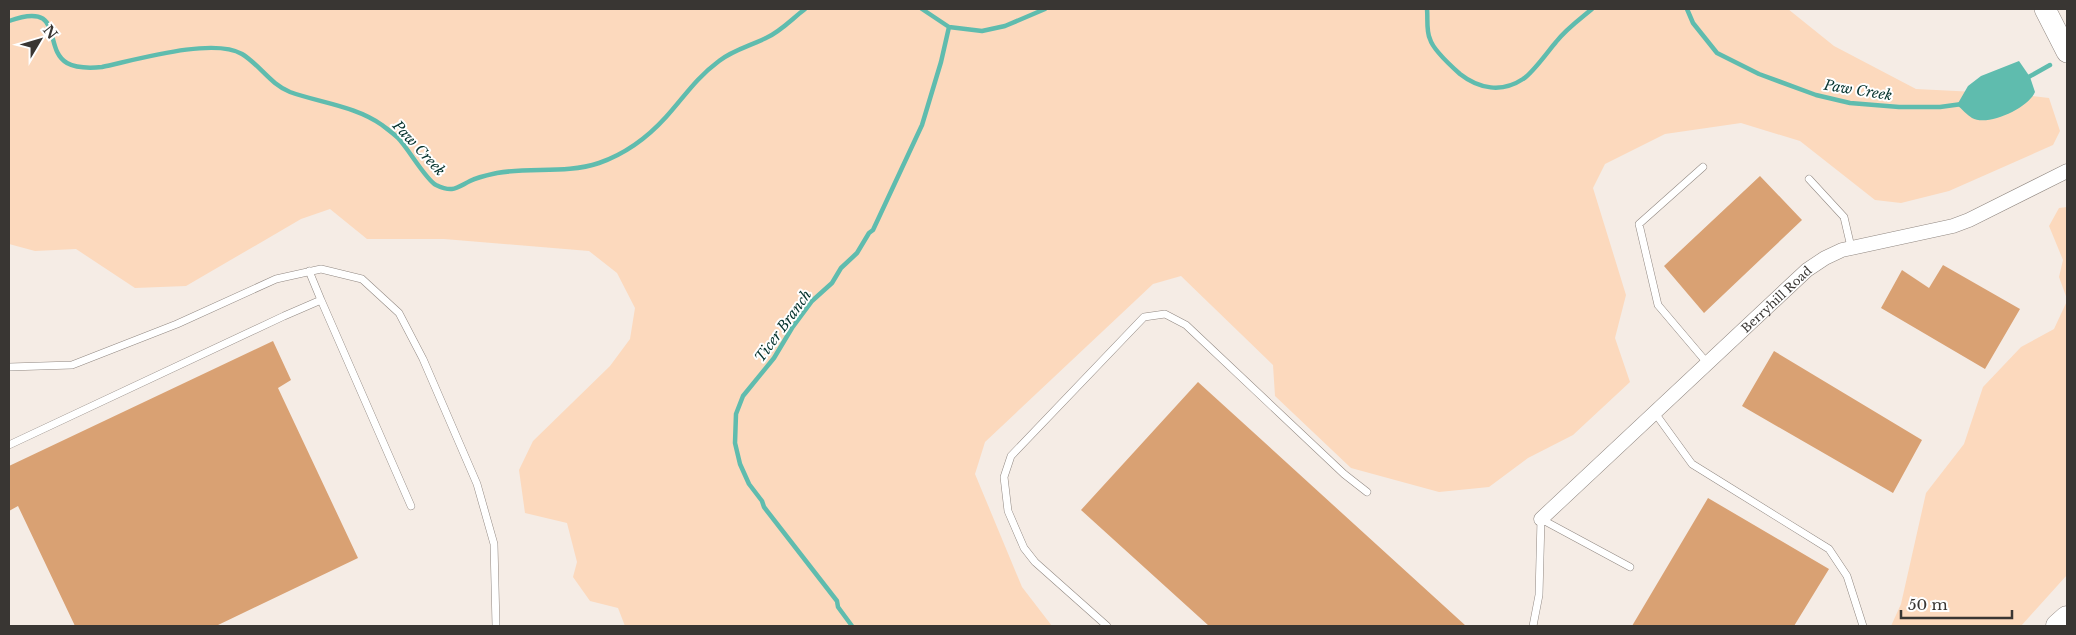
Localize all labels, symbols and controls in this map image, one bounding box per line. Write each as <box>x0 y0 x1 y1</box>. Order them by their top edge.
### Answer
north arrow <box>15 15 65 65</box>
text: N <box>39 21 61 43</box>
water label: Paw Creek <box>1822 76 1894 104</box>
water label: Paw Creek <box>388 116 449 179</box>
street label: Berryhill Road <box>1738 262 1814 335</box>
water label: Ticer Branch <box>751 286 815 366</box>
scale bar <box>1901 588 2012 620</box>
text: 50 m <box>1908 595 1948 614</box>

